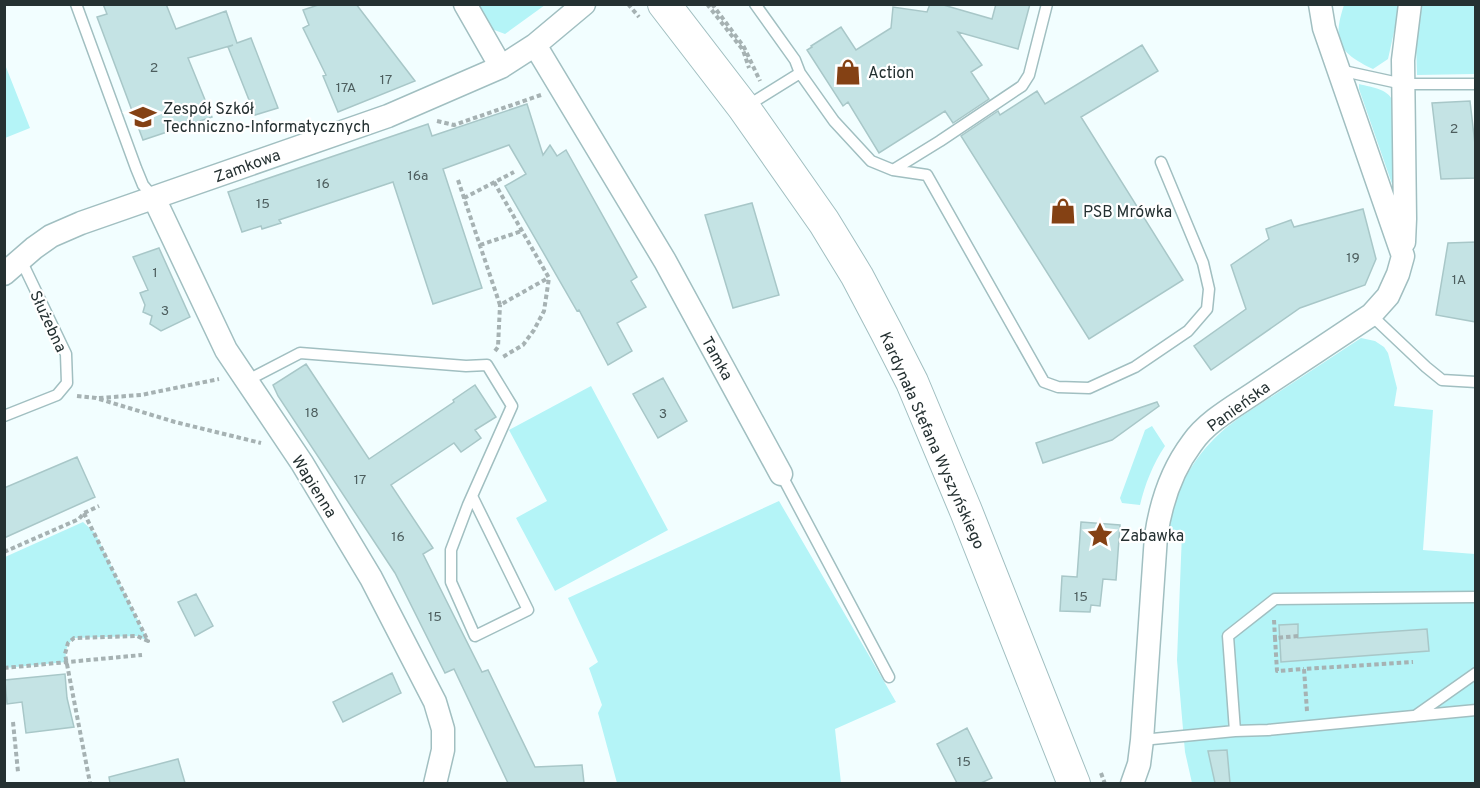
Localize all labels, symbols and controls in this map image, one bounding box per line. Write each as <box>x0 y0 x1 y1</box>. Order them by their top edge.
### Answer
shop icon: Action <box>833 57 863 87</box>
house number: 2 <box>150 60 158 77</box>
place label: Action <box>868 64 914 84</box>
house number: 17 <box>380 72 392 89</box>
house number: 17A <box>336 80 356 97</box>
place label: Zespół Szkół Techniczno-Informatycznych <box>163 100 370 138</box>
school or university icon: Zespół Szkół Techniczno-Informatycznych <box>128 102 158 132</box>
house number: 2 <box>1450 121 1458 138</box>
street label: Zamkowa <box>212 146 284 188</box>
house number: 16a <box>408 168 428 185</box>
house number: 16 <box>316 176 330 193</box>
house number: 15 <box>256 196 270 213</box>
shop icon: PSB Mrówka <box>1048 196 1078 226</box>
place label: PSB Mrówka <box>1083 203 1172 223</box>
house number: 19 <box>1346 250 1360 267</box>
house number: 1 <box>152 265 158 282</box>
house number: 1A <box>1452 272 1466 289</box>
street label: Służebna <box>24 288 70 356</box>
house number: 3 <box>161 303 169 320</box>
street label: Kardynała Stefana Wyszyńskiego <box>874 329 988 553</box>
street label: Tamka <box>696 334 736 384</box>
street label: Panieńska <box>1204 378 1275 437</box>
house number: 18 <box>305 405 319 422</box>
house number: 3 <box>659 406 667 423</box>
street label: Wapienna <box>286 452 340 522</box>
house number: 17 <box>354 472 366 489</box>
place icon: Zabawka <box>1085 520 1115 550</box>
place label: Zabawka <box>1120 527 1184 547</box>
house number: 16 <box>391 529 405 546</box>
house number: 15 <box>1074 589 1088 606</box>
house number: 15 <box>428 609 442 626</box>
house number: 15 <box>957 754 971 771</box>

